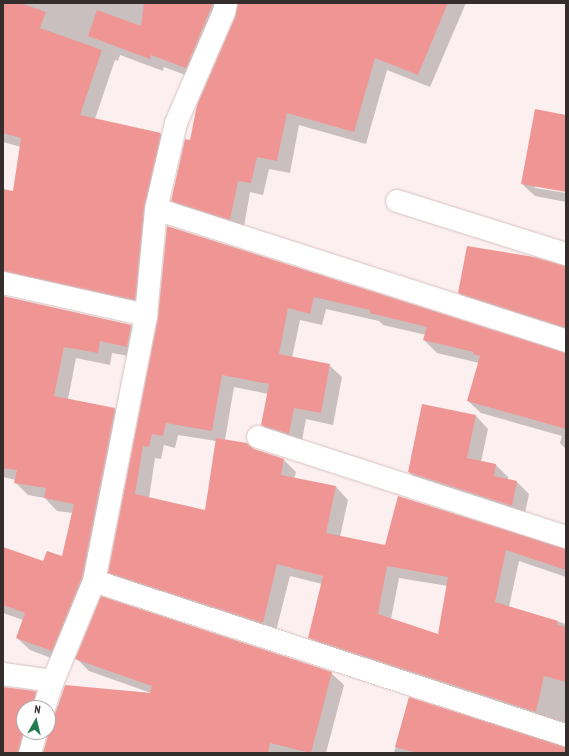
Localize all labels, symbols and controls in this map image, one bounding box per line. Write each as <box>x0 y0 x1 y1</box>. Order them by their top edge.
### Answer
north arrow <box>16 700 56 740</box>
text: N <box>34 702 41 716</box>

